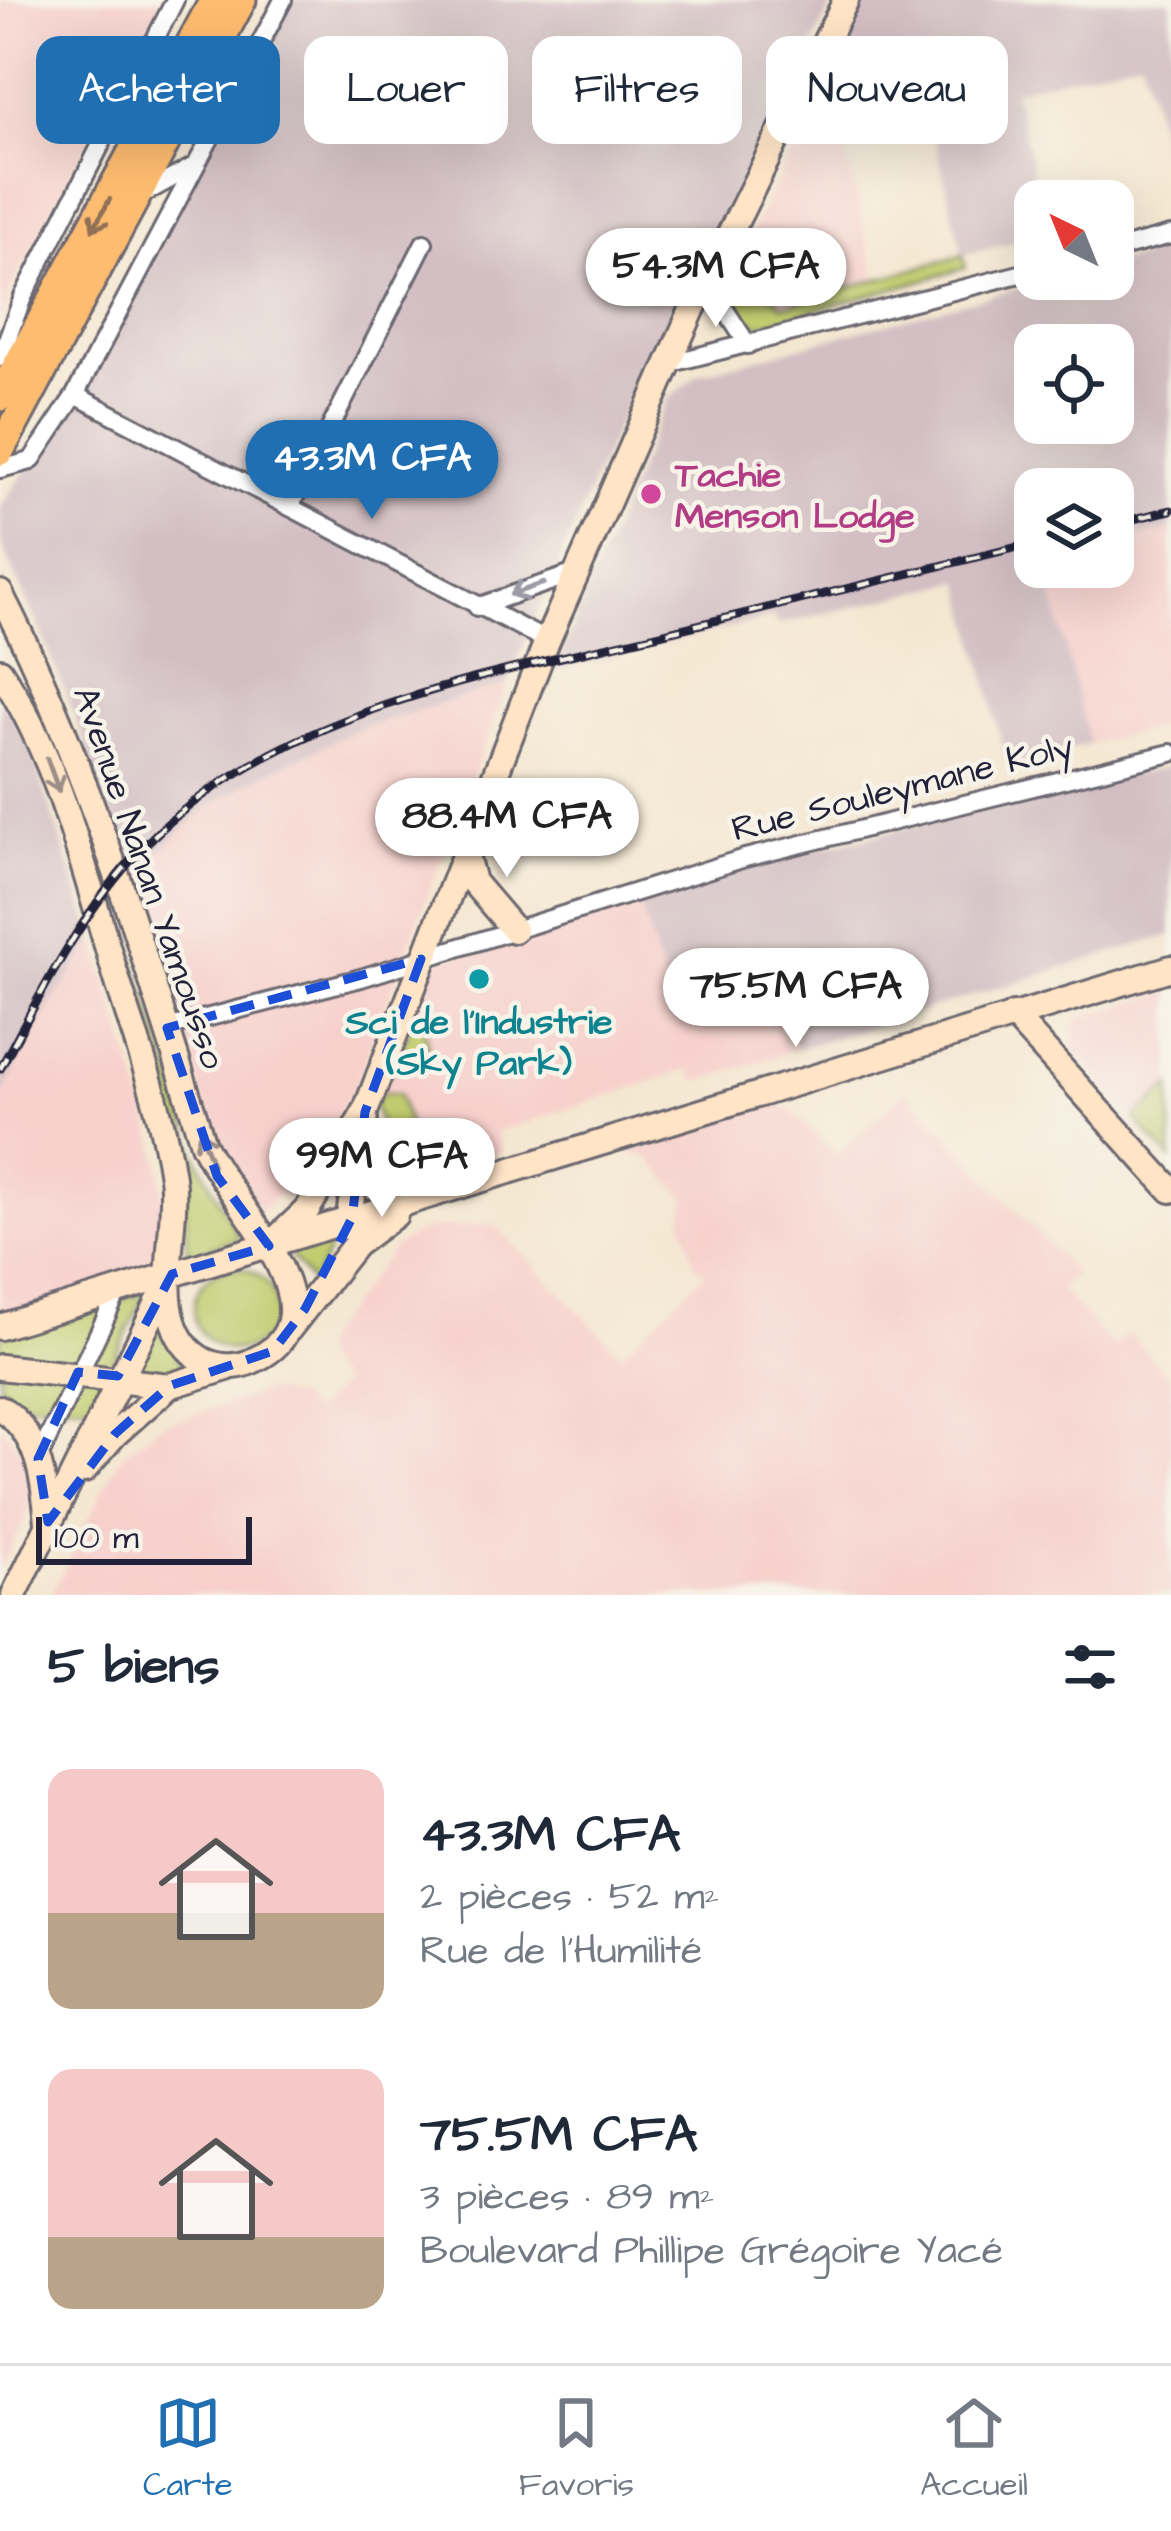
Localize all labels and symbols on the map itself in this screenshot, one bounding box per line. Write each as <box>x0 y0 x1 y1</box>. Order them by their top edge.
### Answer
north arrow <box>1014 180 1134 300</box>
one-way arrow <box>89 197 112 232</box>
pin: 54.3M CFA <box>579 228 853 330</box>
pin: 43.3M CFA <box>235 420 509 522</box>
place label: Tachie Menson Lodge <box>674 450 915 543</box>
marker: Tachie Menson Lodge <box>638 481 664 507</box>
one-way arrow <box>510 580 547 601</box>
street label: Avenue Nanan Yamousso <box>59 680 238 1076</box>
street label: Rue Souleymane Koly <box>727 721 1079 856</box>
one-way arrow <box>44 756 65 793</box>
pin: 88.4M CFA <box>370 778 644 880</box>
pin: 75.5M CFA <box>659 948 933 1050</box>
marker: Sci de l'Industrie (Sky Park) <box>466 966 492 992</box>
place label: Sci de l'Industrie (Sky Park) <box>344 997 613 1090</box>
pin: 99M CFA <box>271 1118 493 1220</box>
one-way arrow <box>194 1130 215 1167</box>
scale bar <box>36 1511 252 1564</box>

